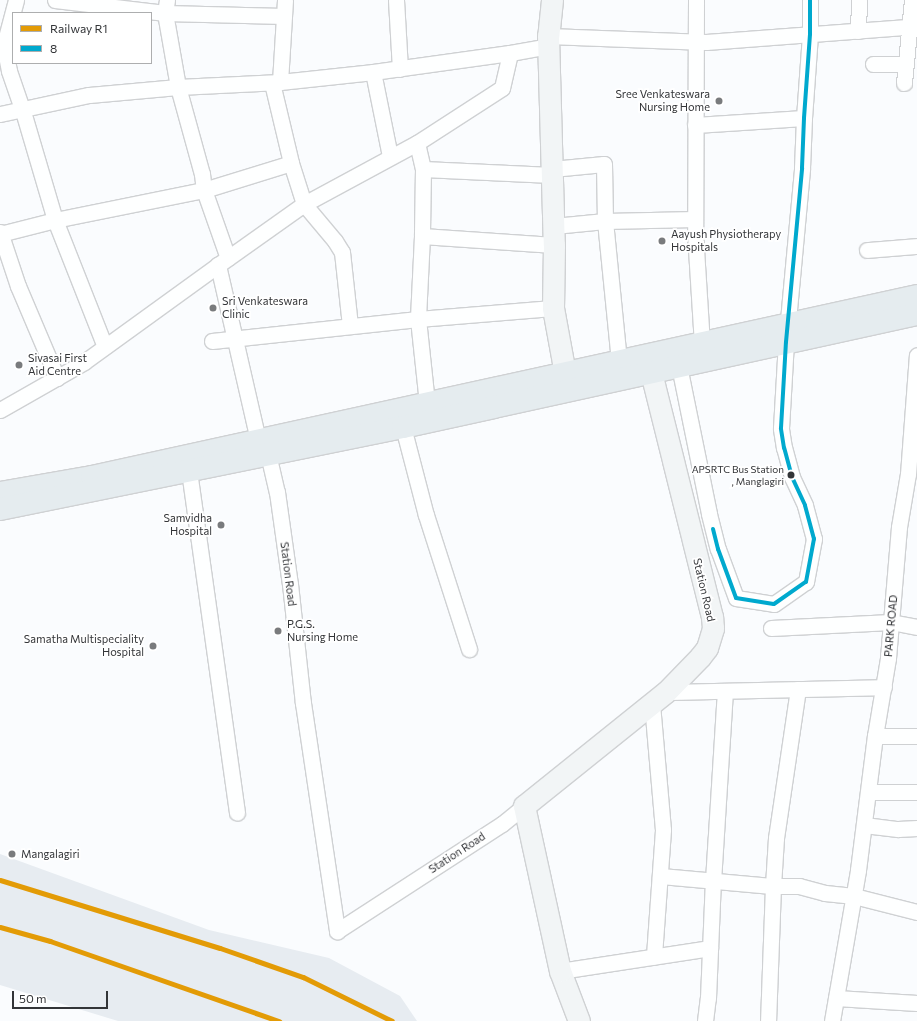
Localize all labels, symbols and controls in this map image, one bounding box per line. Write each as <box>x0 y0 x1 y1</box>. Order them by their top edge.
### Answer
legend <box>12 12 152 64</box>
text: Railway R1 <box>50 21 108 35</box>
text: 8 <box>50 41 57 55</box>
place label: Sree Venkateswara Nursing Home <box>615 88 710 114</box>
marker: Sree Venkateswara Nursing Home <box>713 95 725 107</box>
place label: Aayush Physiotherapy Hospitals <box>671 228 781 254</box>
marker: Aayush Physiotherapy Hospitals <box>656 235 668 247</box>
place label: Sri Venkateswara Clinic <box>222 295 308 321</box>
marker: Sri Venkateswara Clinic <box>207 302 219 314</box>
place label: Sivasai First Aid Centre <box>28 352 87 378</box>
marker: Sivasai First Aid Centre <box>13 359 25 371</box>
place label: APSRTC Bus Station , Manglagiri <box>692 463 784 486</box>
marker: APSRTC Bus Station , Manglagiri <box>786 470 796 480</box>
place label: Samvidha Hospital <box>163 512 212 538</box>
marker: Samvidha Hospital <box>215 519 227 531</box>
street label: Station Road <box>278 541 298 607</box>
street label: Station Road <box>690 557 718 623</box>
street label: PARK ROAD <box>882 594 900 658</box>
place label: P.G.S. Nursing Home <box>287 618 358 644</box>
marker: P.G.S. Nursing Home <box>272 625 284 637</box>
place label: Samatha Multispeciality Hospital <box>24 633 144 659</box>
marker: Samatha Multispeciality Hospital <box>147 640 159 652</box>
street label: Station Road <box>426 830 488 876</box>
place label: Mangalagiri <box>21 847 80 861</box>
marker: Mangalagiri <box>6 848 18 860</box>
scale bar <box>14 983 110 1009</box>
text: 50 m <box>19 991 47 1005</box>

